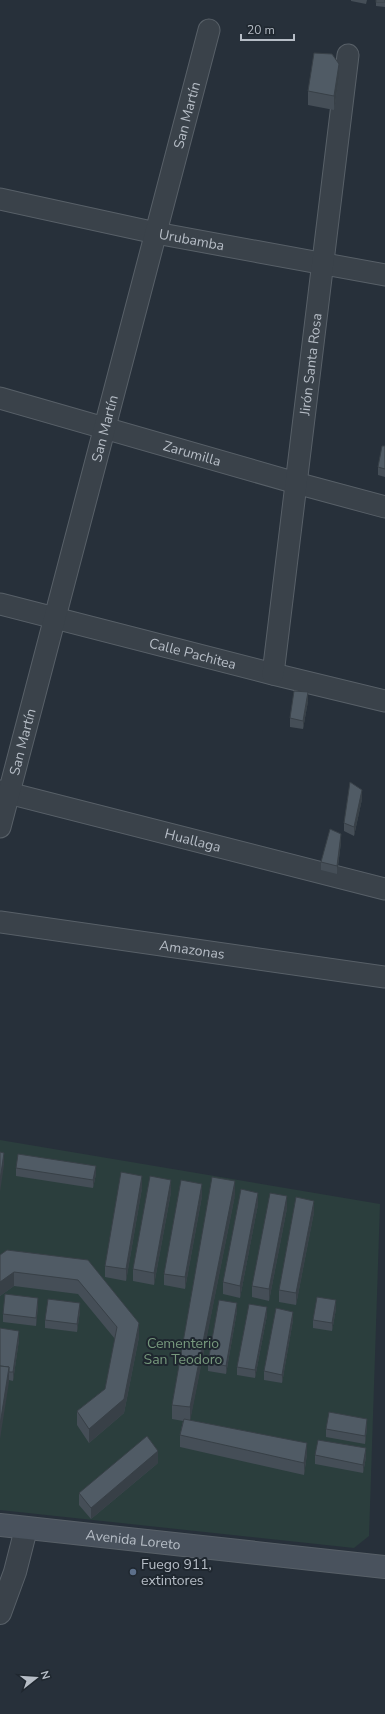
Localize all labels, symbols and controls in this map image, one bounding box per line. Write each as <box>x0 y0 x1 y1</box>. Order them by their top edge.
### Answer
scale bar <box>241 16 294 42</box>
text: 20 m <box>247 22 275 38</box>
street label: San Martín <box>169 80 205 151</box>
street label: Urubamba <box>157 224 226 255</box>
street label: Jirón Santa Rosa <box>295 312 326 418</box>
street label: San Martín <box>87 393 122 464</box>
street label: Zarumilla <box>161 436 223 471</box>
street label: Calle Pachitea <box>147 633 238 674</box>
street label: San Martín <box>4 706 40 777</box>
street label: Huallaga <box>163 824 223 856</box>
street label: Amazonas <box>158 935 226 964</box>
park label: Cementerio San Teodoro <box>144 1334 223 1369</box>
street label: Avenida Loreto <box>85 1525 182 1554</box>
place label: Fuego 911, extintores <box>141 1555 212 1590</box>
marker: Fuego 911, extintores <box>128 1567 138 1577</box>
north arrow <box>16 1658 56 1698</box>
text: N <box>37 1669 53 1681</box>

